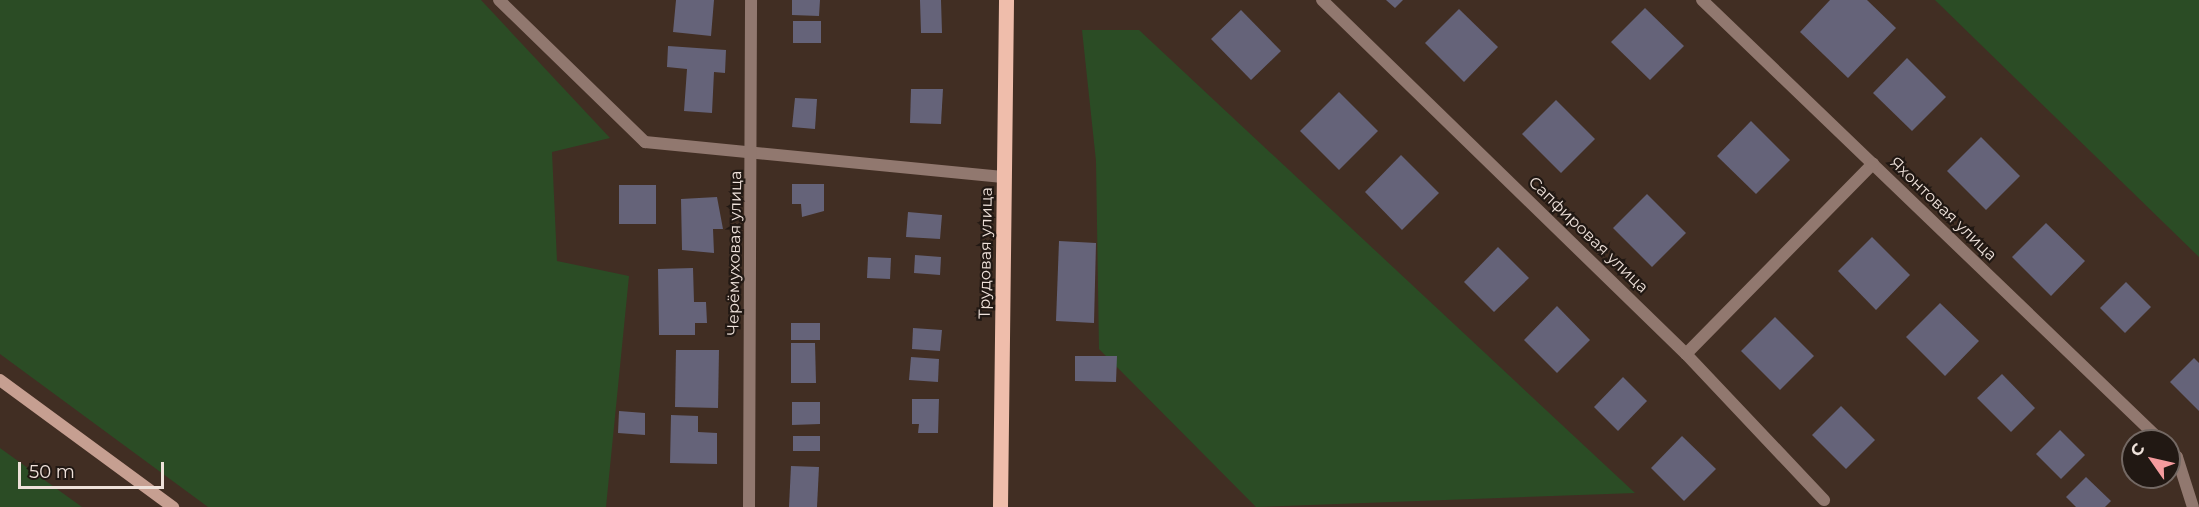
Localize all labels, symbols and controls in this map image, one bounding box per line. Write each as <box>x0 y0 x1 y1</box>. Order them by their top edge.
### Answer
street label: Яхонтовая улица <box>1886 153 2000 265</box>
street label: Черёмуховая улица <box>724 171 746 335</box>
street label: Сапфировая улица <box>1524 173 1652 297</box>
street label: Трудовая улица <box>975 187 997 319</box>
north arrow <box>2121 429 2181 489</box>
text: С <box>2126 440 2148 460</box>
scale bar <box>21 450 166 488</box>
text: 50 m <box>29 461 75 483</box>

